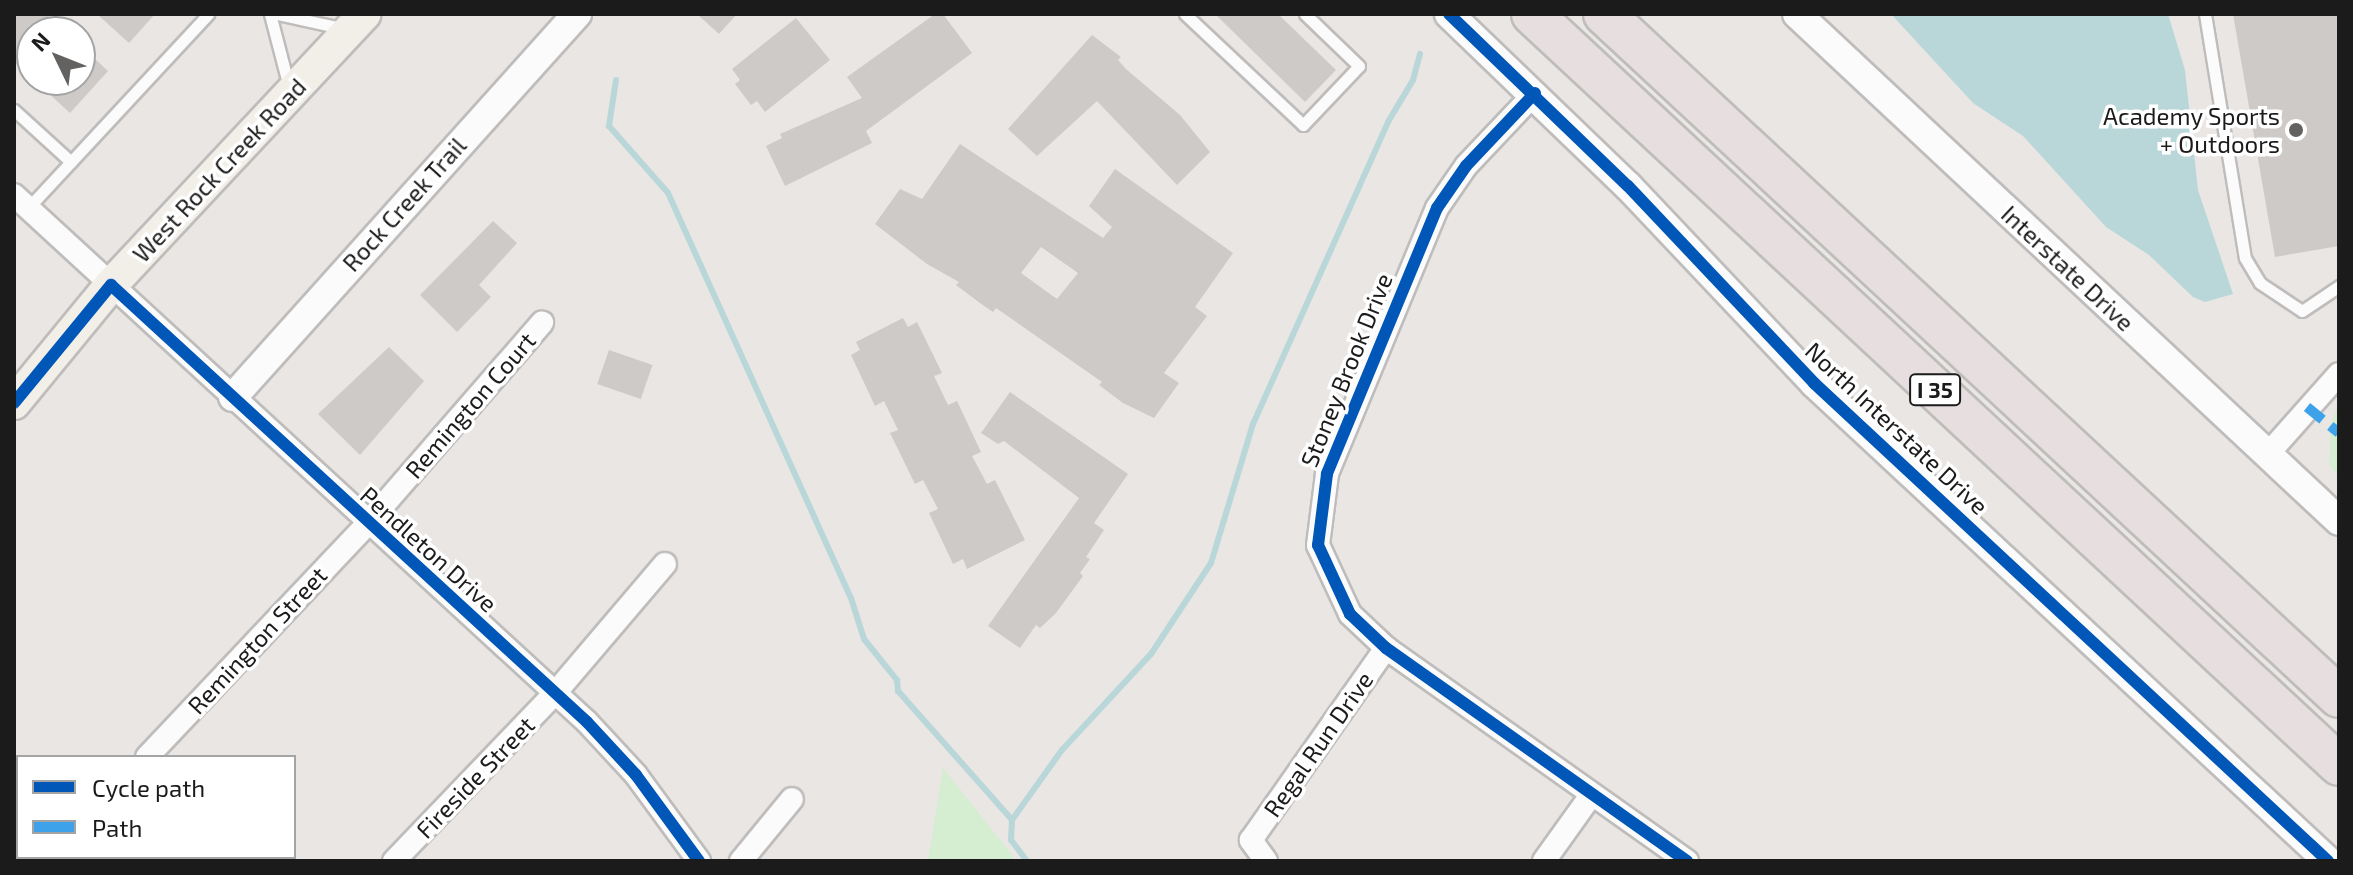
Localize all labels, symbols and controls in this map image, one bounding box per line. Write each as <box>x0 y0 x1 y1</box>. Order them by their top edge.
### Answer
north arrow <box>16 16 96 96</box>
text: N <box>25 26 55 56</box>
street label: West Rock Creek Road <box>126 72 312 268</box>
place label: Academy Sports + Outdoors <box>2102 102 2280 158</box>
marker: Academy Sports + Outdoors <box>2287 121 2305 139</box>
street label: Rock Creek Trail <box>336 131 472 277</box>
street label: Interstate Drive <box>1996 199 2140 337</box>
street label: Stoney Brook Drive <box>1294 269 1398 471</box>
street label: Remington Court <box>399 326 541 484</box>
street label: North Interstate Drive <box>1800 336 1994 520</box>
road number: I 35 <box>1909 372 1961 408</box>
street label: Pendleton Drive <box>355 480 503 618</box>
street label: Remington Street <box>181 560 333 720</box>
street label: Regal Run Drive <box>1257 666 1379 822</box>
street label: Fireside Street <box>410 710 540 844</box>
legend <box>16 755 296 859</box>
text: Cycle path <box>92 773 205 802</box>
text: Path <box>92 813 142 842</box>

